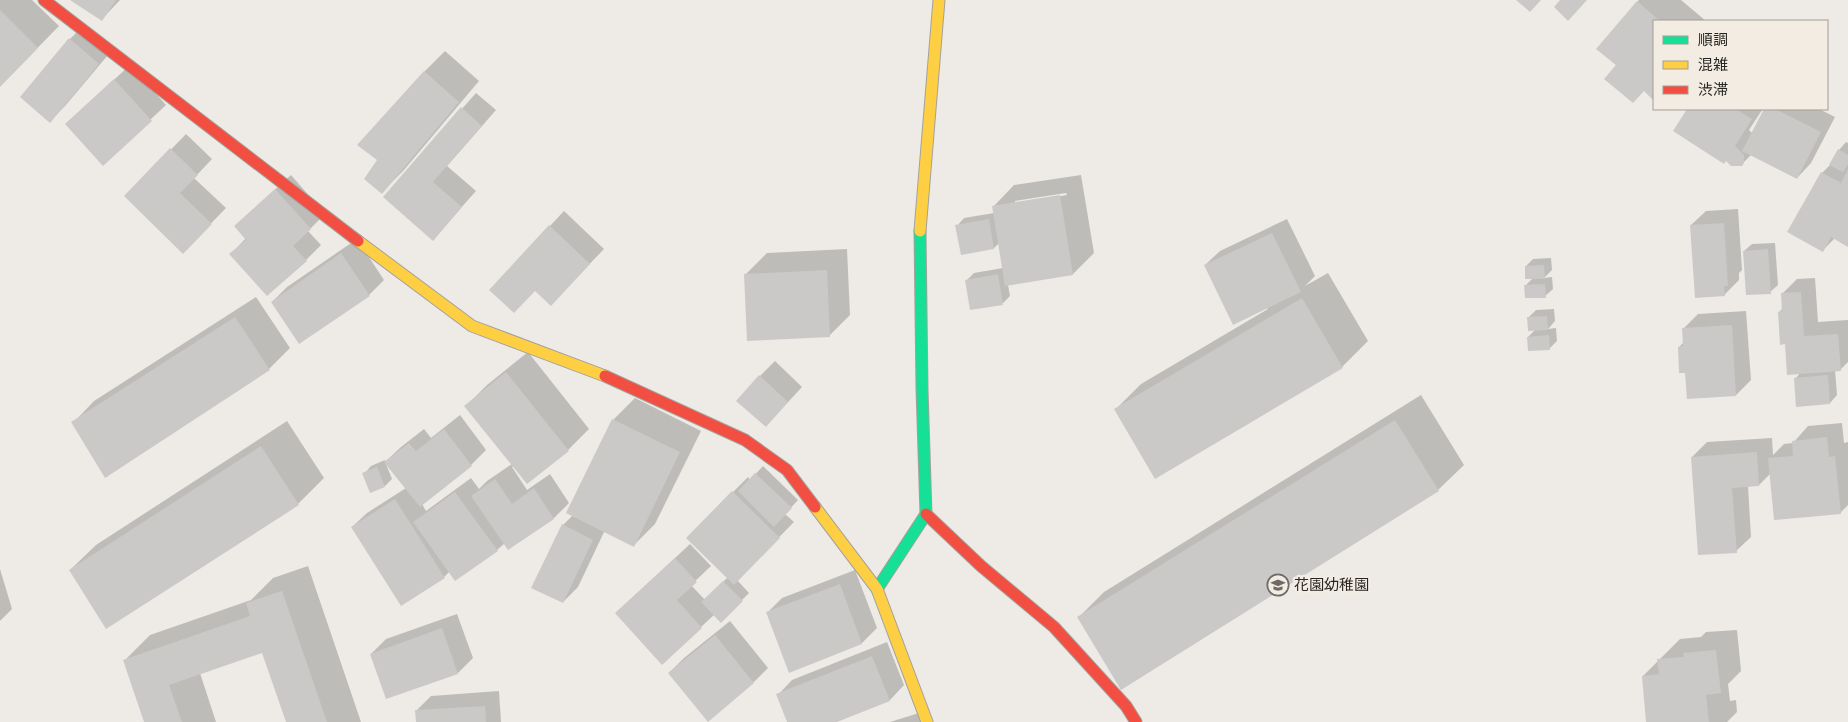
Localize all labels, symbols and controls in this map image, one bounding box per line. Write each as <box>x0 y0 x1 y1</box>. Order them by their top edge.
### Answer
legend <box>1653 20 1828 110</box>
text: 順調 <box>1698 31 1728 48</box>
text: 混雑 <box>1698 56 1728 73</box>
text: 渋滞 <box>1698 81 1728 98</box>
school or university icon: 花園幼稚園 <box>1266 573 1290 597</box>
place label: 花園幼稚園 <box>1294 576 1369 593</box>

